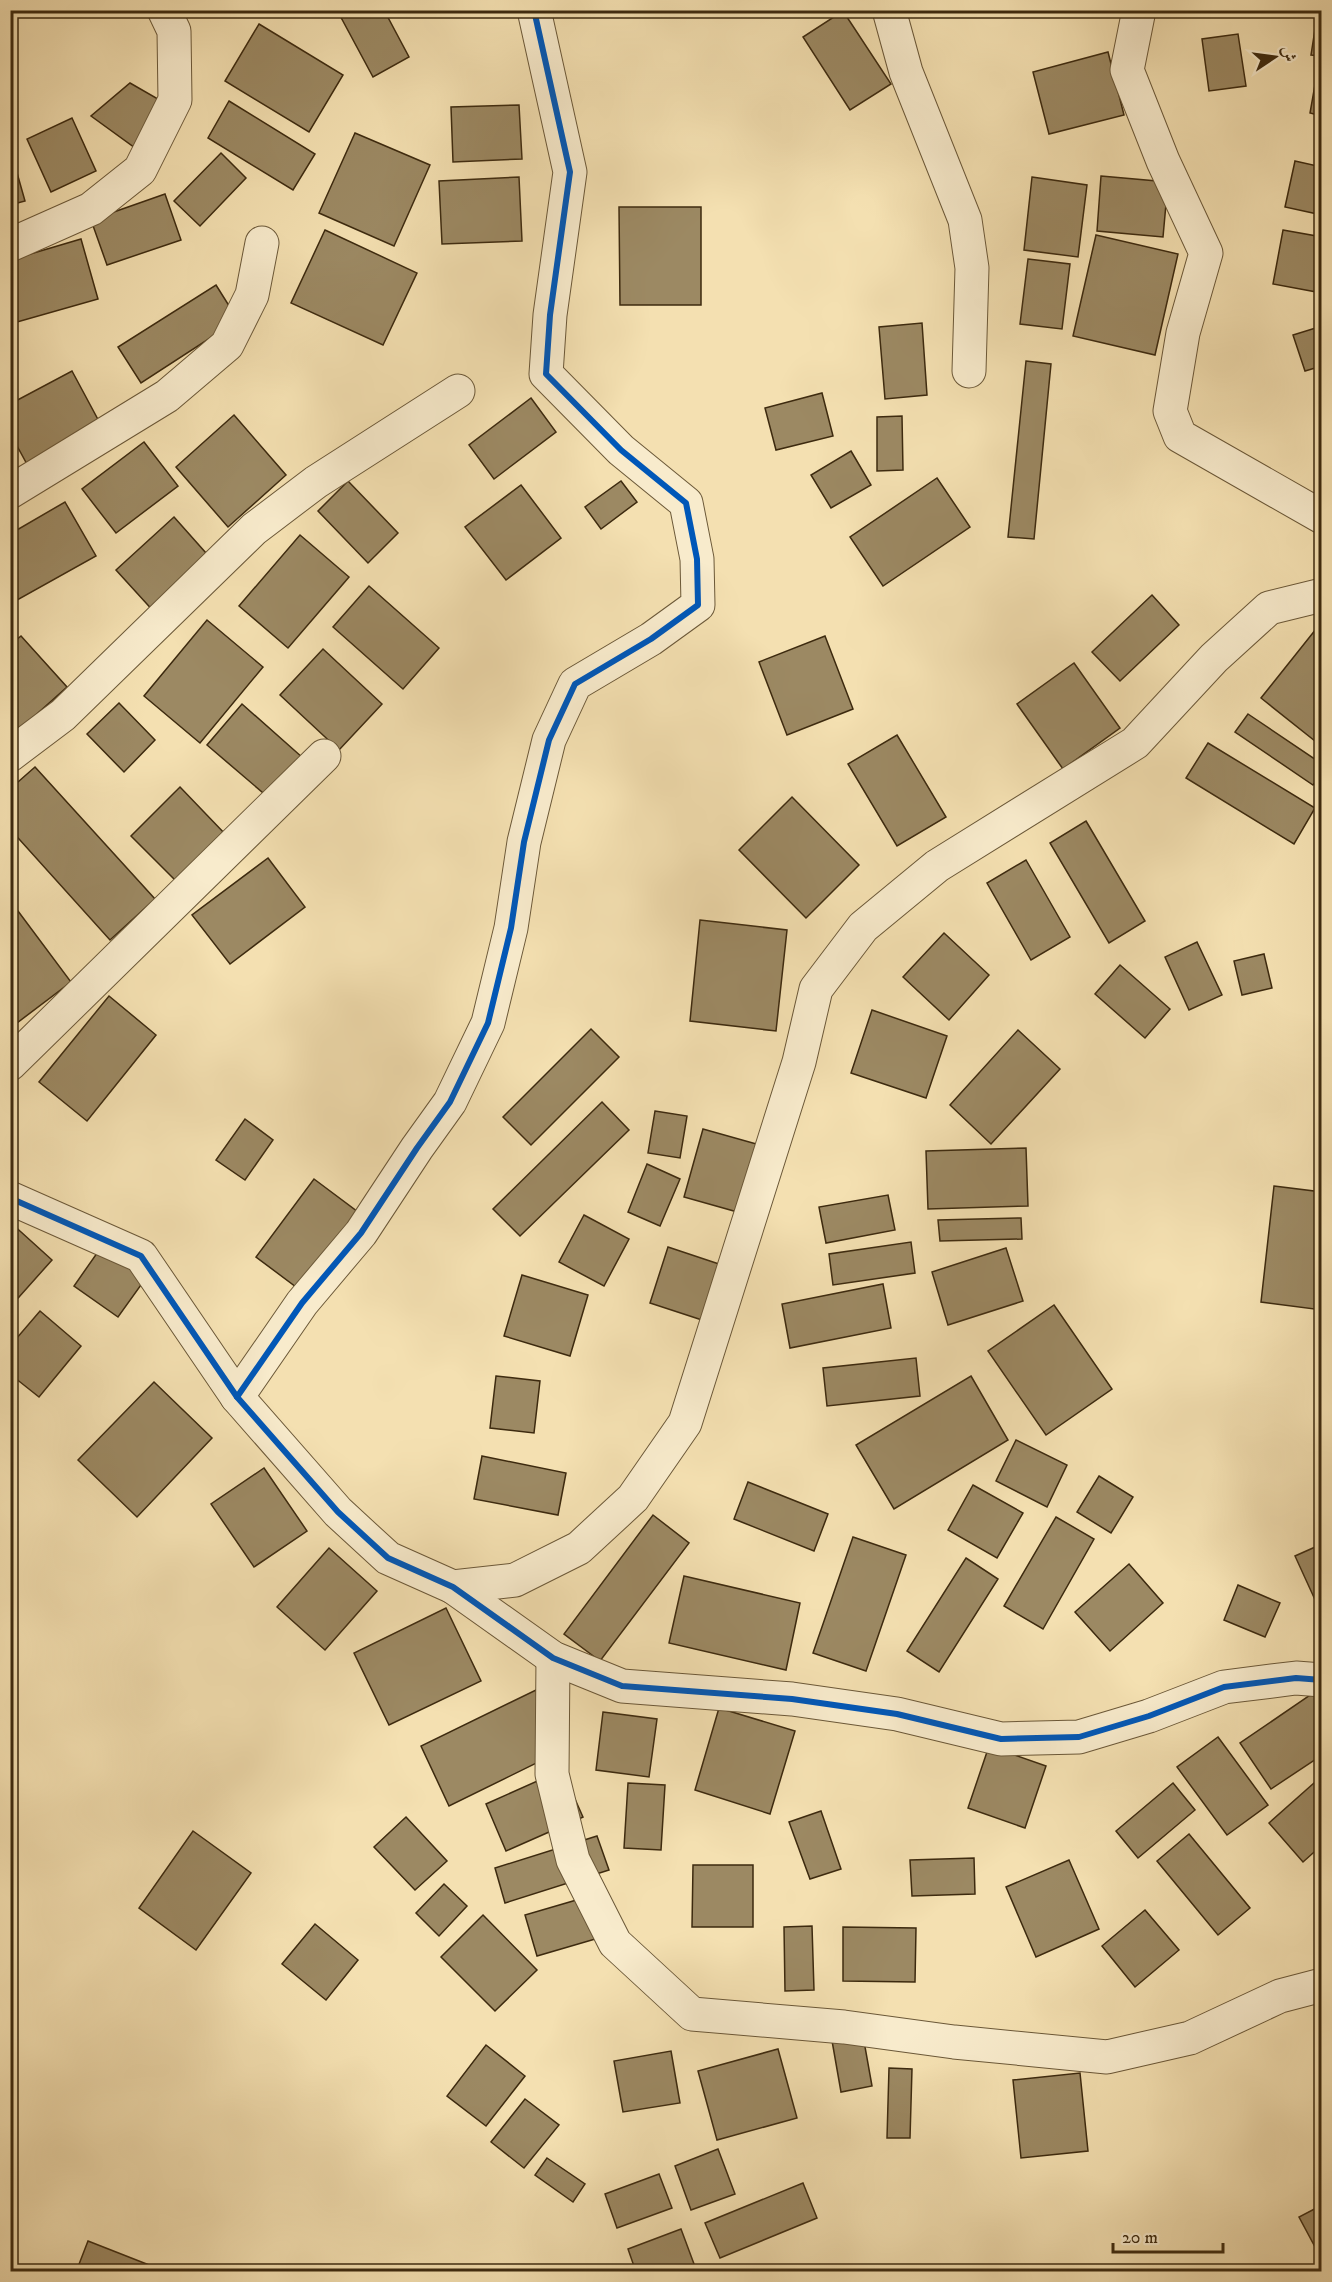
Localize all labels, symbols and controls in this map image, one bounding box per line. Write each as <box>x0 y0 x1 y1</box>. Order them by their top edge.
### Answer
north arrow <box>1245 27 1305 87</box>
text: ش <box>1277 44 1300 64</box>
scale bar <box>1113 2216 1222 2254</box>
text: 20 m <box>1122 2227 1158 2249</box>

